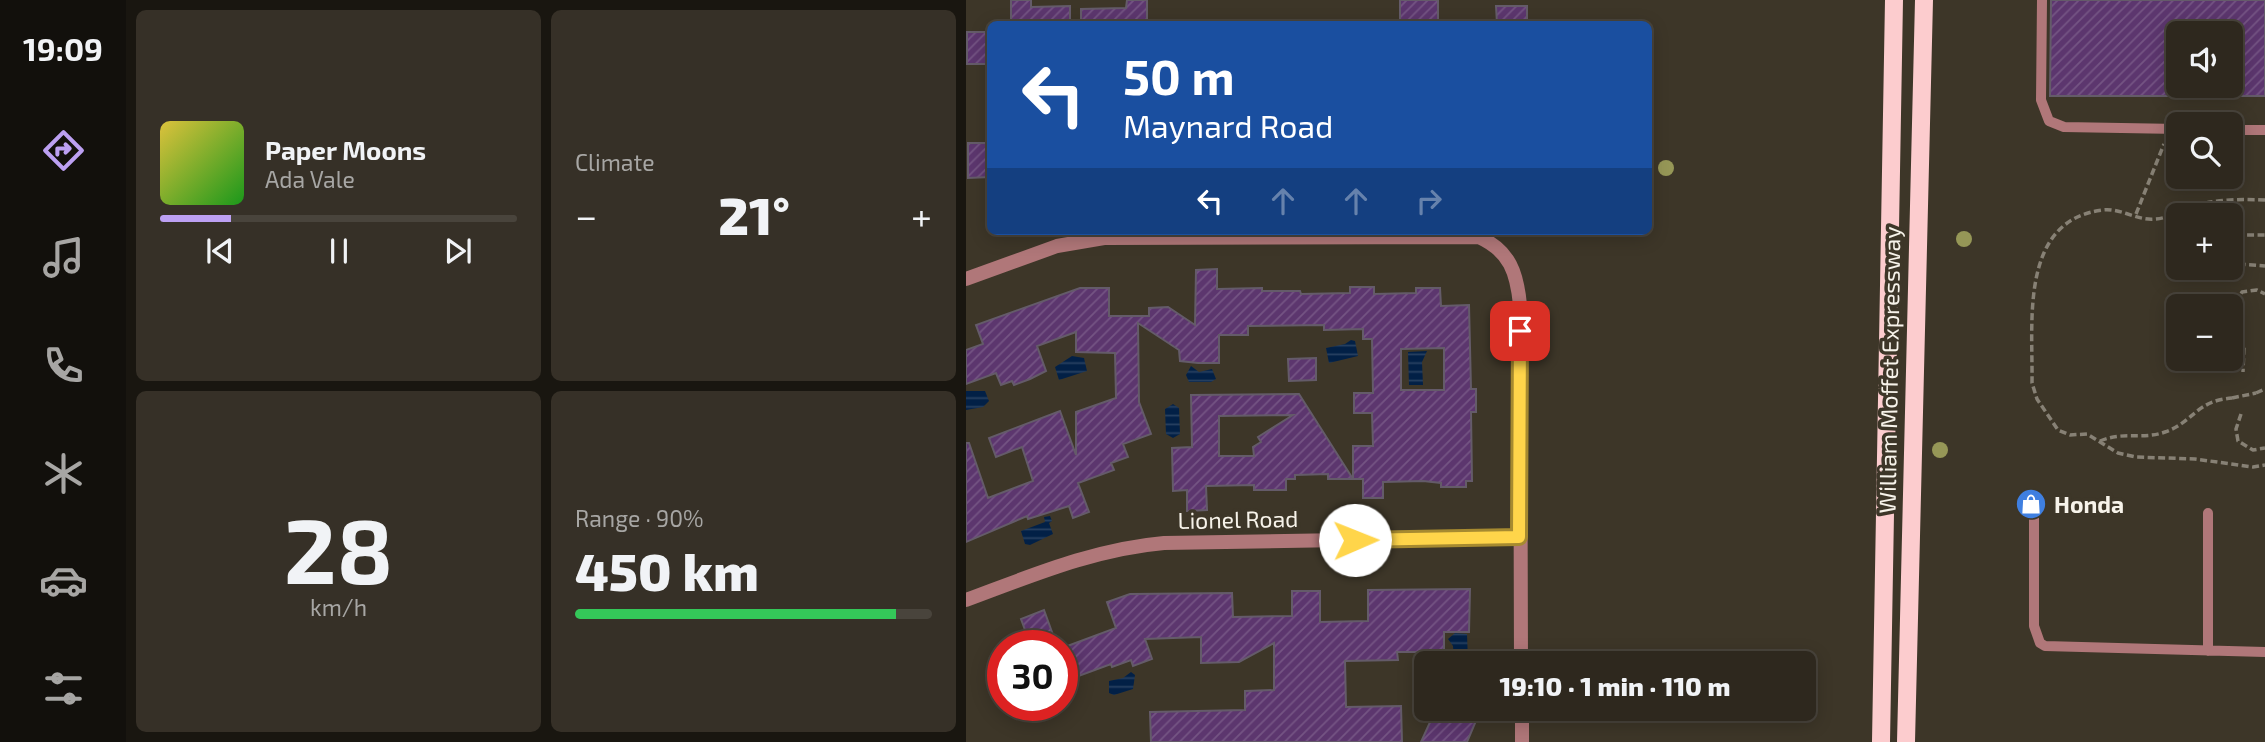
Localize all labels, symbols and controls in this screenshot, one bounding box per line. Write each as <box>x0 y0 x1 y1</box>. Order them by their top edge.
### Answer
map controls <box>2166 21 2243 371</box>
button: sound <box>2166 21 2243 98</box>
text: 19:09 <box>23 29 103 67</box>
text: 50 m <box>1123 46 1235 105</box>
icon: left <box>1008 49 1099 140</box>
text: Maynard Road <box>1123 106 1333 144</box>
button: search <box>2166 112 2243 189</box>
icon: directions <box>39 126 88 175</box>
text: Paper Moons <box>265 134 426 165</box>
text: Climate <box>575 148 655 176</box>
text: Ada Vale <box>265 165 355 193</box>
icon: left <box>1191 182 1229 220</box>
icon: ahead <box>1264 182 1302 220</box>
icon: ahead <box>1337 182 1375 220</box>
icon: right <box>1410 182 1448 220</box>
text: 21° <box>718 183 790 245</box>
text: − <box>575 192 597 238</box>
text: + <box>911 192 932 238</box>
button: + <box>2166 203 2243 280</box>
street label: William Moffet Expressway <box>1872 226 1906 514</box>
icon: previous <box>201 232 239 270</box>
icon: pause <box>320 232 358 270</box>
icon: next <box>439 232 477 270</box>
icon: music <box>39 233 88 282</box>
button: − <box>2166 294 2243 371</box>
pin <box>1490 301 1550 361</box>
icon: arrive <box>1501 312 1539 350</box>
icon: phone <box>39 341 88 390</box>
icon: climate <box>39 449 88 498</box>
shop icon: Honda <box>2014 487 2048 521</box>
place label: Honda <box>2054 490 2124 518</box>
text: 28 <box>284 493 393 602</box>
position arrow <box>1318 503 1392 577</box>
text: Range · 90% <box>575 504 704 532</box>
street label: Lionel Road <box>1177 504 1299 534</box>
text: 450 km <box>575 539 759 601</box>
icon: car <box>39 556 88 605</box>
text: km/h <box>310 593 367 621</box>
speed limit sign: 30 <box>987 630 1078 721</box>
icon: filters <box>39 664 88 713</box>
text: 19:10 · 1 min · 110 m <box>1500 670 1730 701</box>

